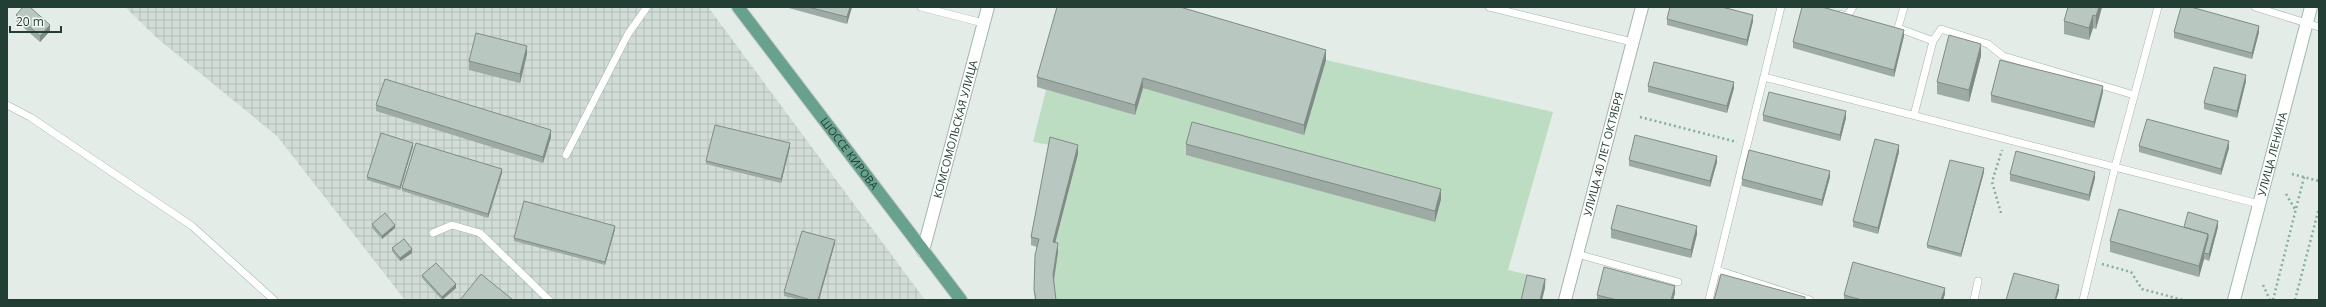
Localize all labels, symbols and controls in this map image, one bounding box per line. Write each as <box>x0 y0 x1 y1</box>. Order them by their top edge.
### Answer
scale bar <box>10 8 61 34</box>
text: 20 m <box>16 13 44 30</box>
street label: КОМСОМОЛЬСКАЯ УЛИЦА <box>929 58 981 200</box>
street label: УЛИЦА 40 ЛЕТ ОКТЯБРЯ <box>1579 90 1626 218</box>
street label: УЛИЦА ЛЕНИНА <box>2254 110 2290 197</box>
street label: ШОССЕ КИРОВА <box>817 114 882 192</box>

